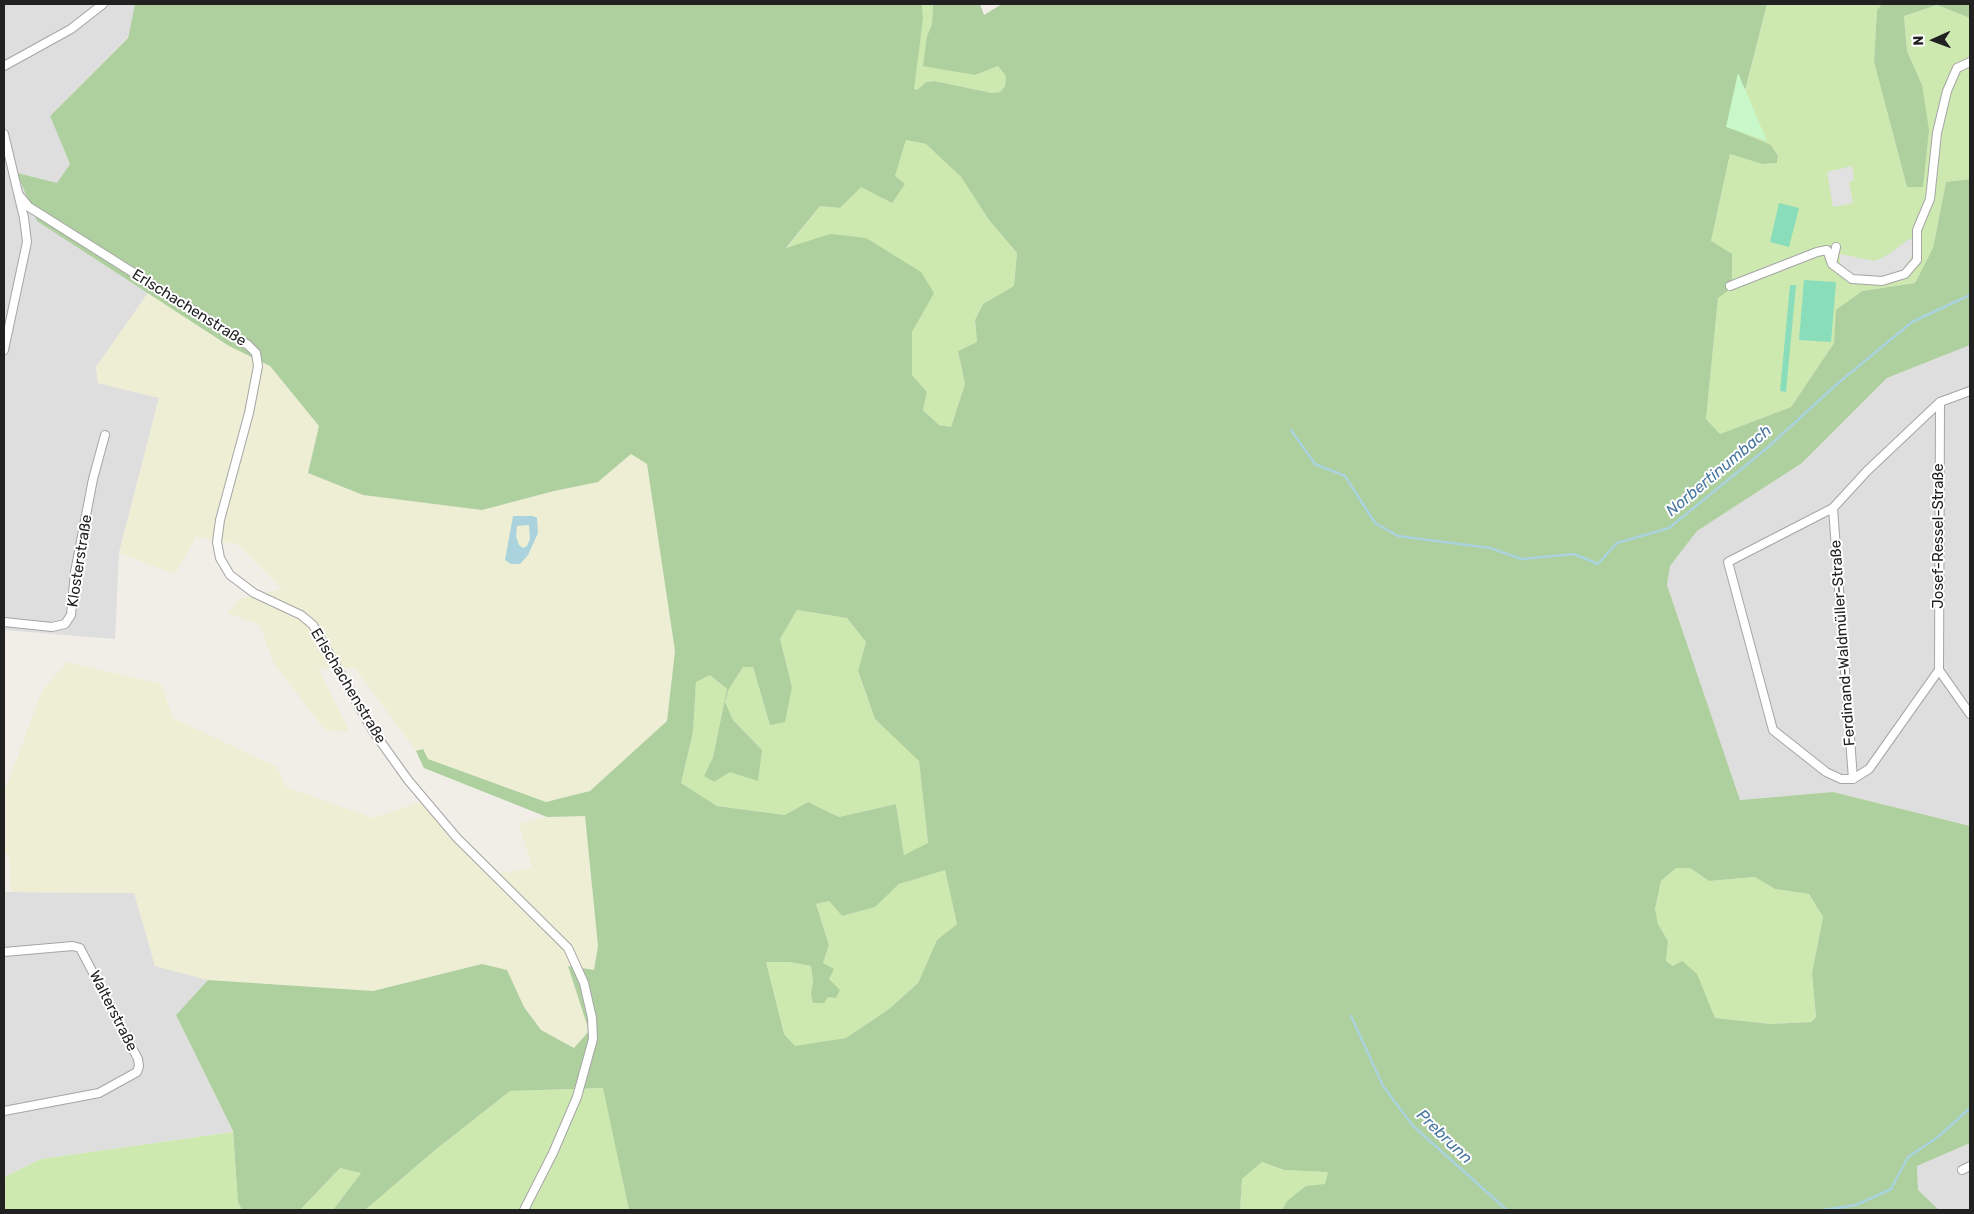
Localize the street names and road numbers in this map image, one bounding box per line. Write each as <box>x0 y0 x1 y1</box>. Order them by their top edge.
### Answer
street label: Erlschachenstraße <box>129 266 249 350</box>
street label: Josef-Ressel-Straße <box>1930 463 1948 609</box>
street label: Klosterstraße <box>64 513 96 609</box>
street label: Ferdinand-Waldmüller-Straße <box>1827 539 1859 747</box>
street label: Erlschachenstraße <box>306 625 390 747</box>
street label: Walterstraße <box>85 968 141 1054</box>

